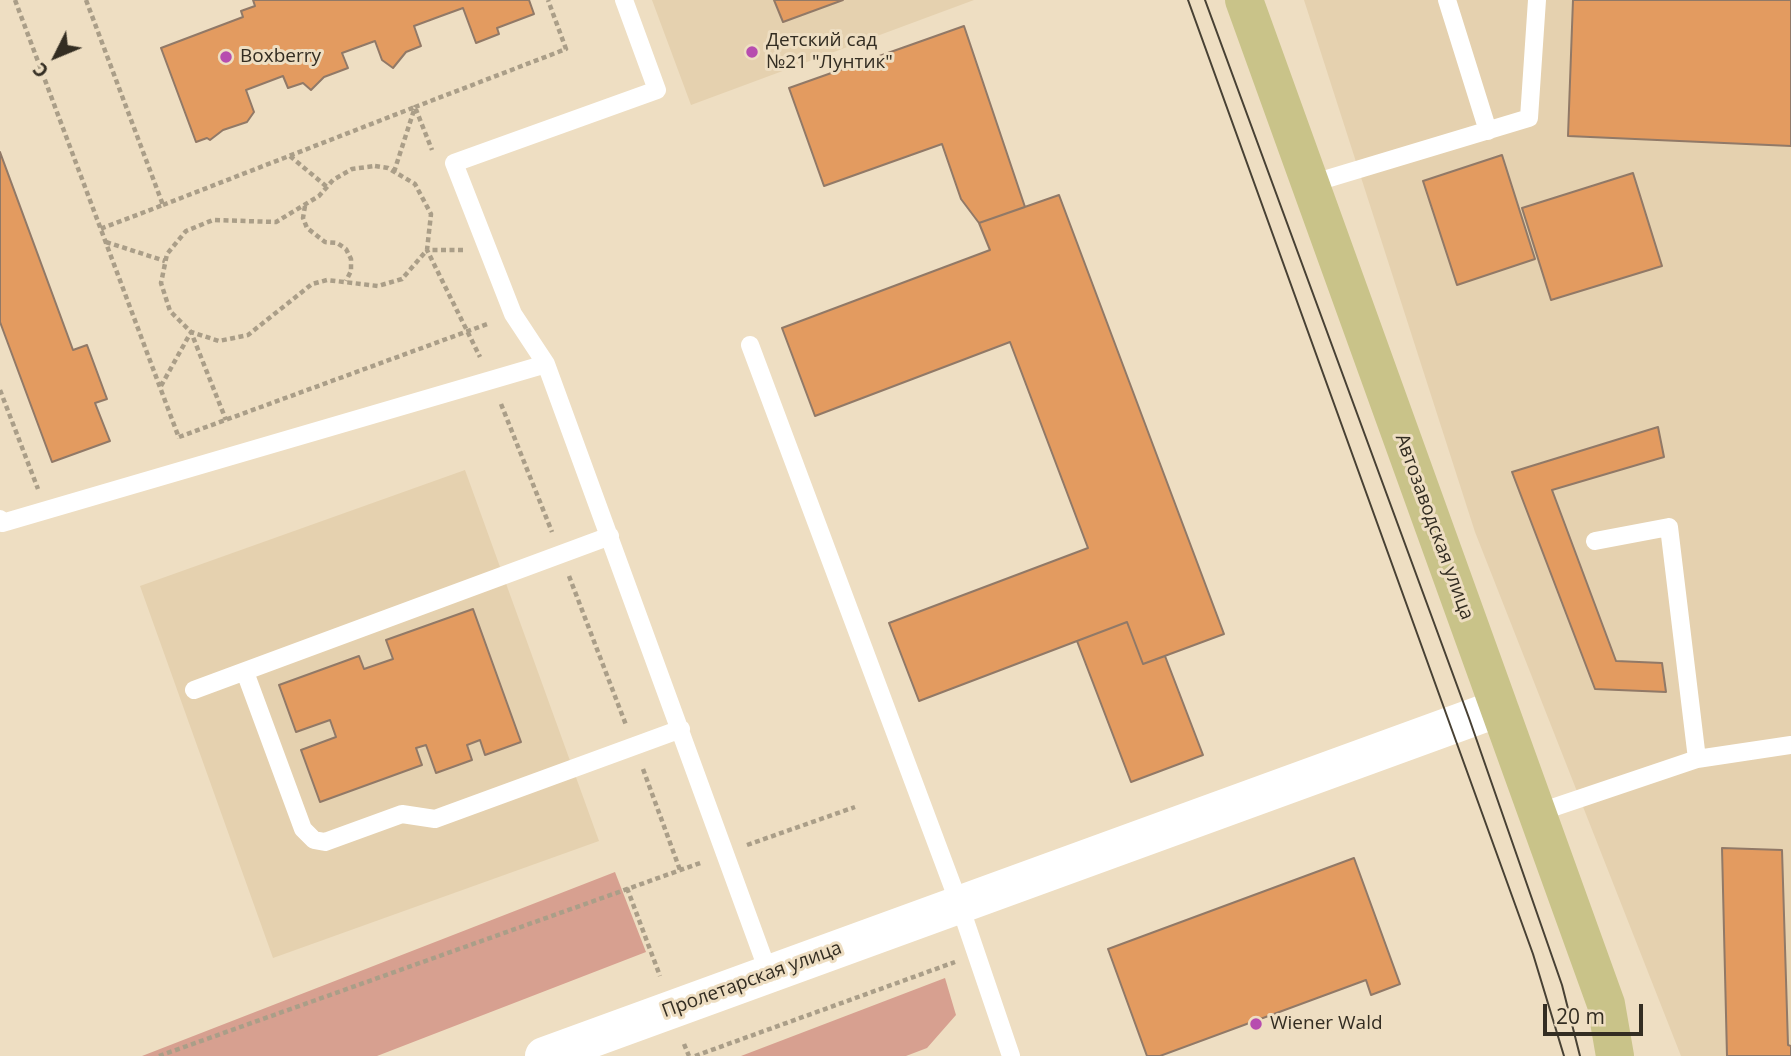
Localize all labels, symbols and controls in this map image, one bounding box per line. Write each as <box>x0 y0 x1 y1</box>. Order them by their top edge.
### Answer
north arrow <box>21 21 91 91</box>
place label: Детский сад №21 "Лунтик" <box>766 30 893 74</box>
marker: Детский сад №21 "Лунтик" <box>744 44 760 60</box>
place label: Boxberry <box>240 46 321 68</box>
marker: Boxberry <box>218 49 234 65</box>
text: С <box>27 57 54 84</box>
street label: Автозаводская улица <box>1390 431 1478 623</box>
street label: Пролетарская улица <box>659 937 845 1023</box>
scale bar <box>1546 990 1646 1034</box>
text: 20 m <box>1556 1002 1605 1030</box>
place label: Wiener Wald <box>1270 1013 1383 1035</box>
marker: Wiener Wald <box>1248 1016 1264 1032</box>

